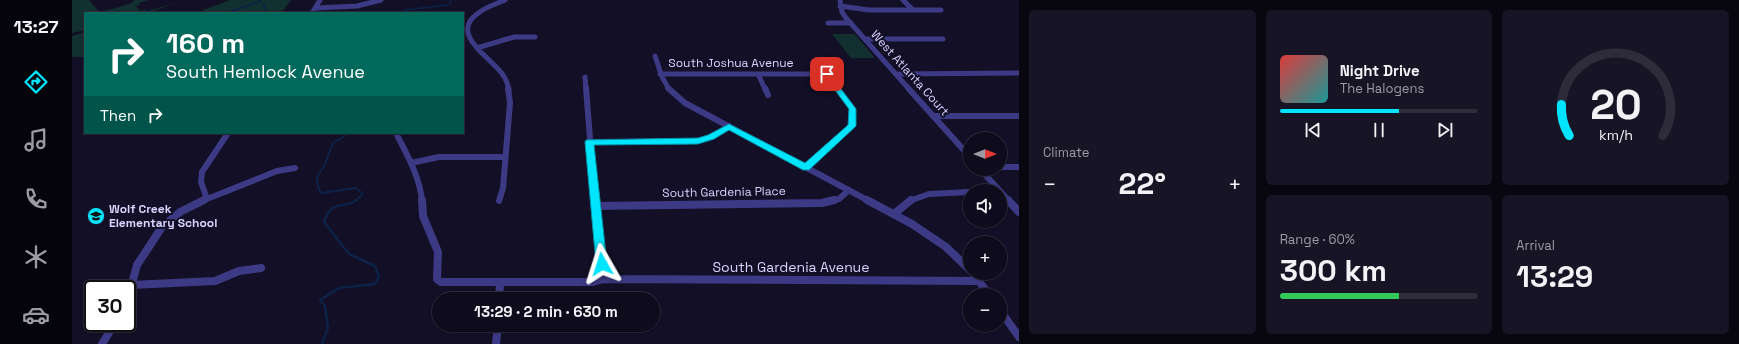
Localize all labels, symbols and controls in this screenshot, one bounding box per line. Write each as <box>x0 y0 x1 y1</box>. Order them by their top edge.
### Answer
text: 13:27 <box>14 15 58 38</box>
text: 160 m <box>166 25 245 61</box>
street label: West Atlanta Court <box>867 27 953 119</box>
icon: right <box>100 28 152 80</box>
street label: South Joshua Avenue <box>668 55 794 71</box>
pin <box>810 57 844 91</box>
text: South Hemlock Avenue <box>166 60 365 83</box>
text: Night Drive <box>1340 61 1420 80</box>
icon: arrive <box>816 63 838 85</box>
icon: directions <box>22 68 50 96</box>
text: 20 <box>1590 77 1641 130</box>
text: The Halogens <box>1340 80 1424 97</box>
icon: right <box>144 104 166 126</box>
text: Then <box>100 106 136 125</box>
icon: previous <box>1302 119 1324 141</box>
icon: pause <box>1368 119 1390 141</box>
icon: next <box>1434 119 1456 141</box>
text: km/h <box>1599 125 1633 143</box>
icon: music <box>22 126 50 154</box>
north arrow <box>963 132 1007 176</box>
map controls <box>963 132 1007 332</box>
text: Climate <box>1043 144 1089 161</box>
text: 22° <box>1119 164 1166 203</box>
text: − <box>1043 170 1057 198</box>
text: + <box>1228 170 1242 198</box>
street label: South Gardenia Place <box>662 183 786 201</box>
button: sound <box>963 184 1007 228</box>
icon: phone <box>22 185 50 213</box>
place label: Wolf Creek Elementary School <box>109 201 217 231</box>
school or university icon: Wolf Creek Elementary School <box>86 206 106 226</box>
text: Range · 60% <box>1280 231 1355 248</box>
button: + <box>963 236 1007 280</box>
text: Arrival <box>1516 237 1555 254</box>
icon: climate <box>22 243 50 271</box>
position arrow <box>581 243 623 285</box>
text: 300 km <box>1280 251 1387 290</box>
text: 13:29 <box>1516 257 1593 296</box>
street label: South Gardenia Avenue <box>713 258 869 276</box>
speed limit sign: 30 <box>84 280 136 332</box>
button: − <box>963 288 1007 332</box>
icon: car <box>22 301 50 329</box>
text: 13:29 · 2 min · 630 m <box>474 302 618 321</box>

